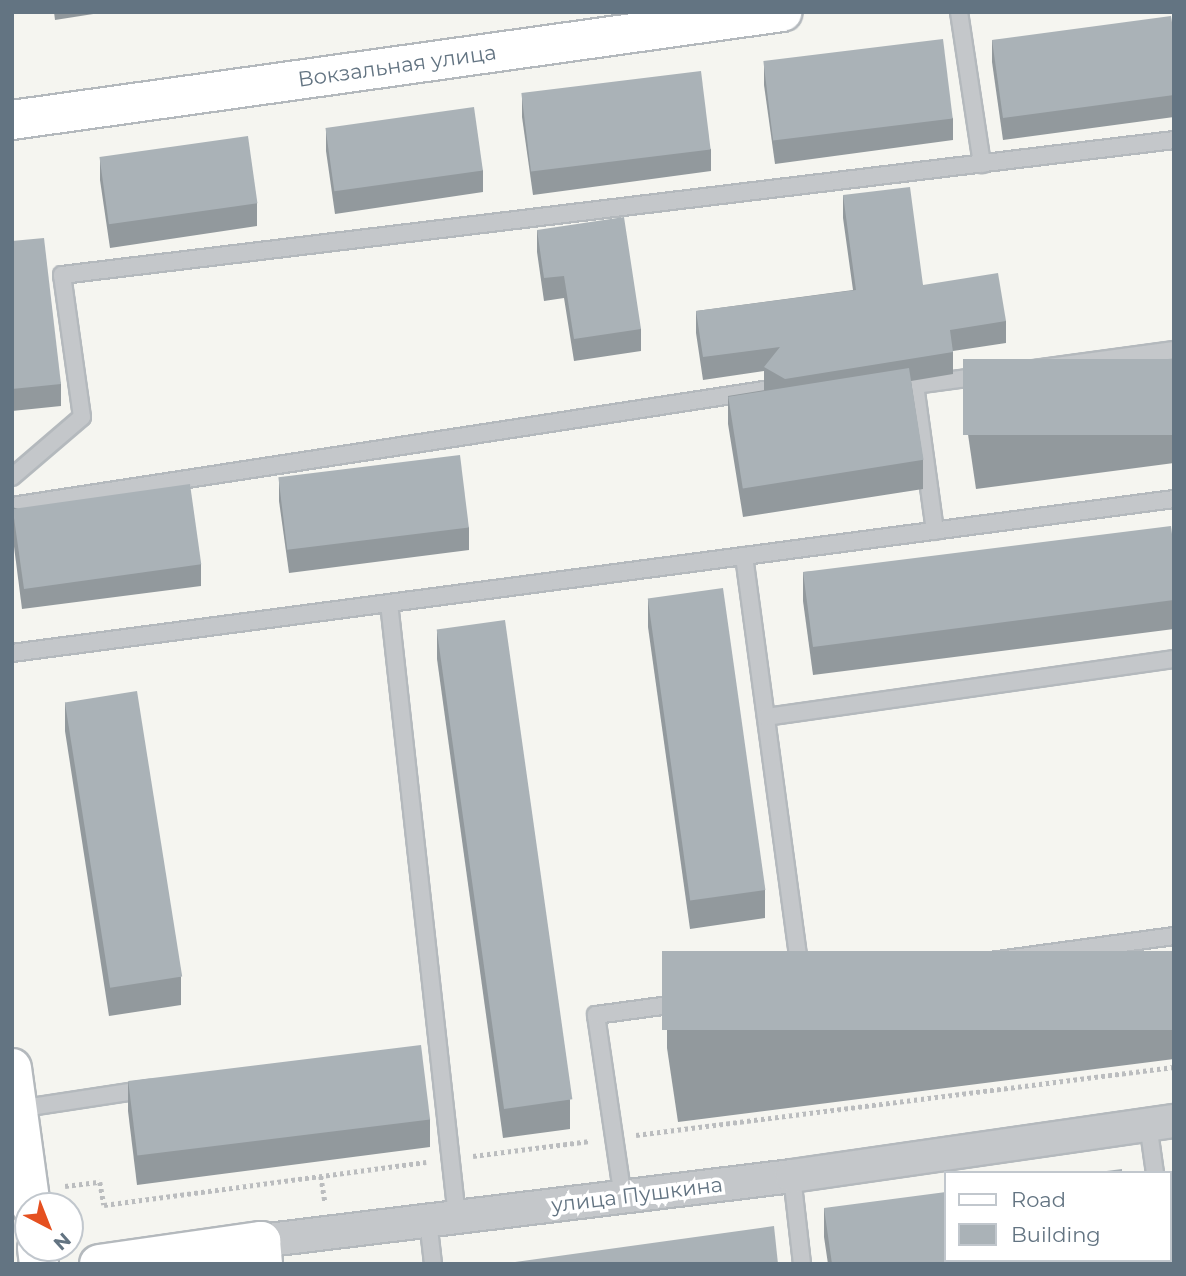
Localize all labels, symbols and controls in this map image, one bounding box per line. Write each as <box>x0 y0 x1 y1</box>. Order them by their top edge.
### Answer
street label: Вокзальная улица <box>296 40 498 92</box>
legend <box>944 1171 1172 1262</box>
street label: улица Пушкина <box>550 1172 724 1218</box>
text: Road <box>1011 1187 1066 1212</box>
north arrow <box>14 1192 84 1262</box>
text: Building <box>1011 1222 1101 1247</box>
text: N <box>49 1228 75 1255</box>

